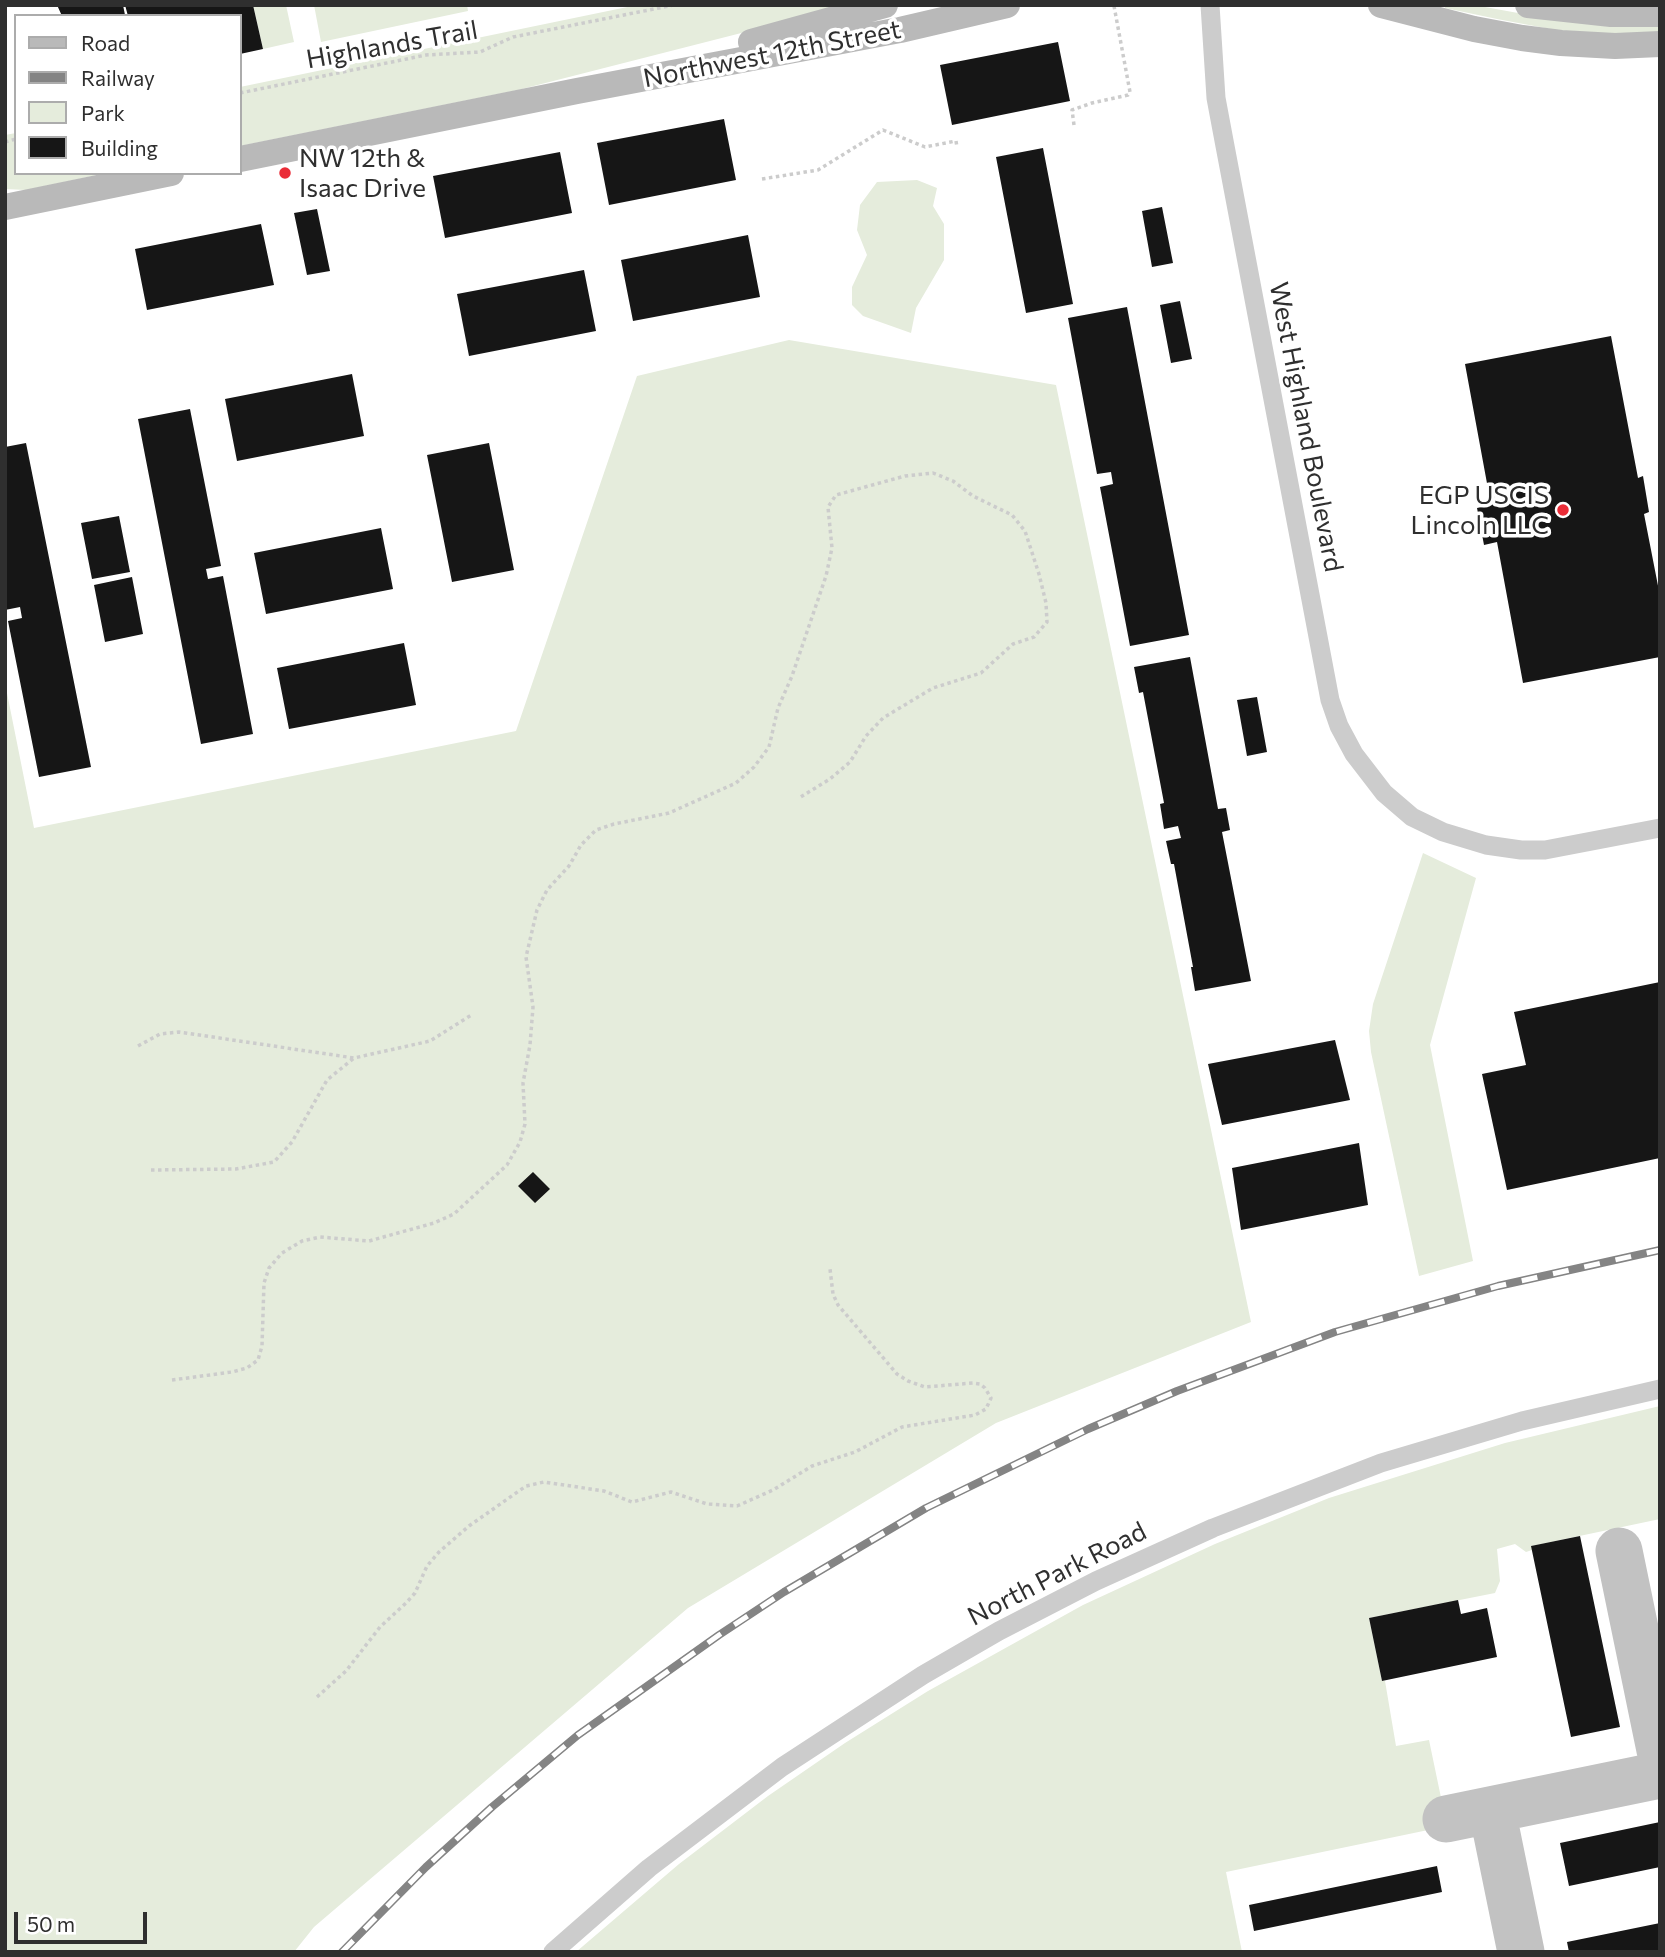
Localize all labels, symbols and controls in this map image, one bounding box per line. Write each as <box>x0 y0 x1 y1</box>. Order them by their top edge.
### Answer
legend <box>14 14 242 175</box>
street label: Northwest 12th Street <box>641 14 903 94</box>
street label: Highlands Trail <box>304 15 480 75</box>
text: Road <box>81 30 130 55</box>
text: Railway <box>81 65 155 90</box>
text: Park <box>81 100 125 125</box>
text: Building <box>81 135 158 160</box>
place label: NW 12th & Isaac Drive <box>299 142 426 204</box>
marker: NW 12th & Isaac Drive <box>277 165 293 181</box>
street label: West Highland Boulevard <box>1263 279 1349 575</box>
place label: EGP USCIS Lincoln LLC <box>1411 479 1549 540</box>
marker: EGP USCIS Lincoln LLC <box>1555 502 1571 518</box>
street label: North Park Road <box>963 1516 1151 1632</box>
scale bar <box>18 1898 150 1942</box>
text: 50 m <box>27 1911 75 1936</box>

